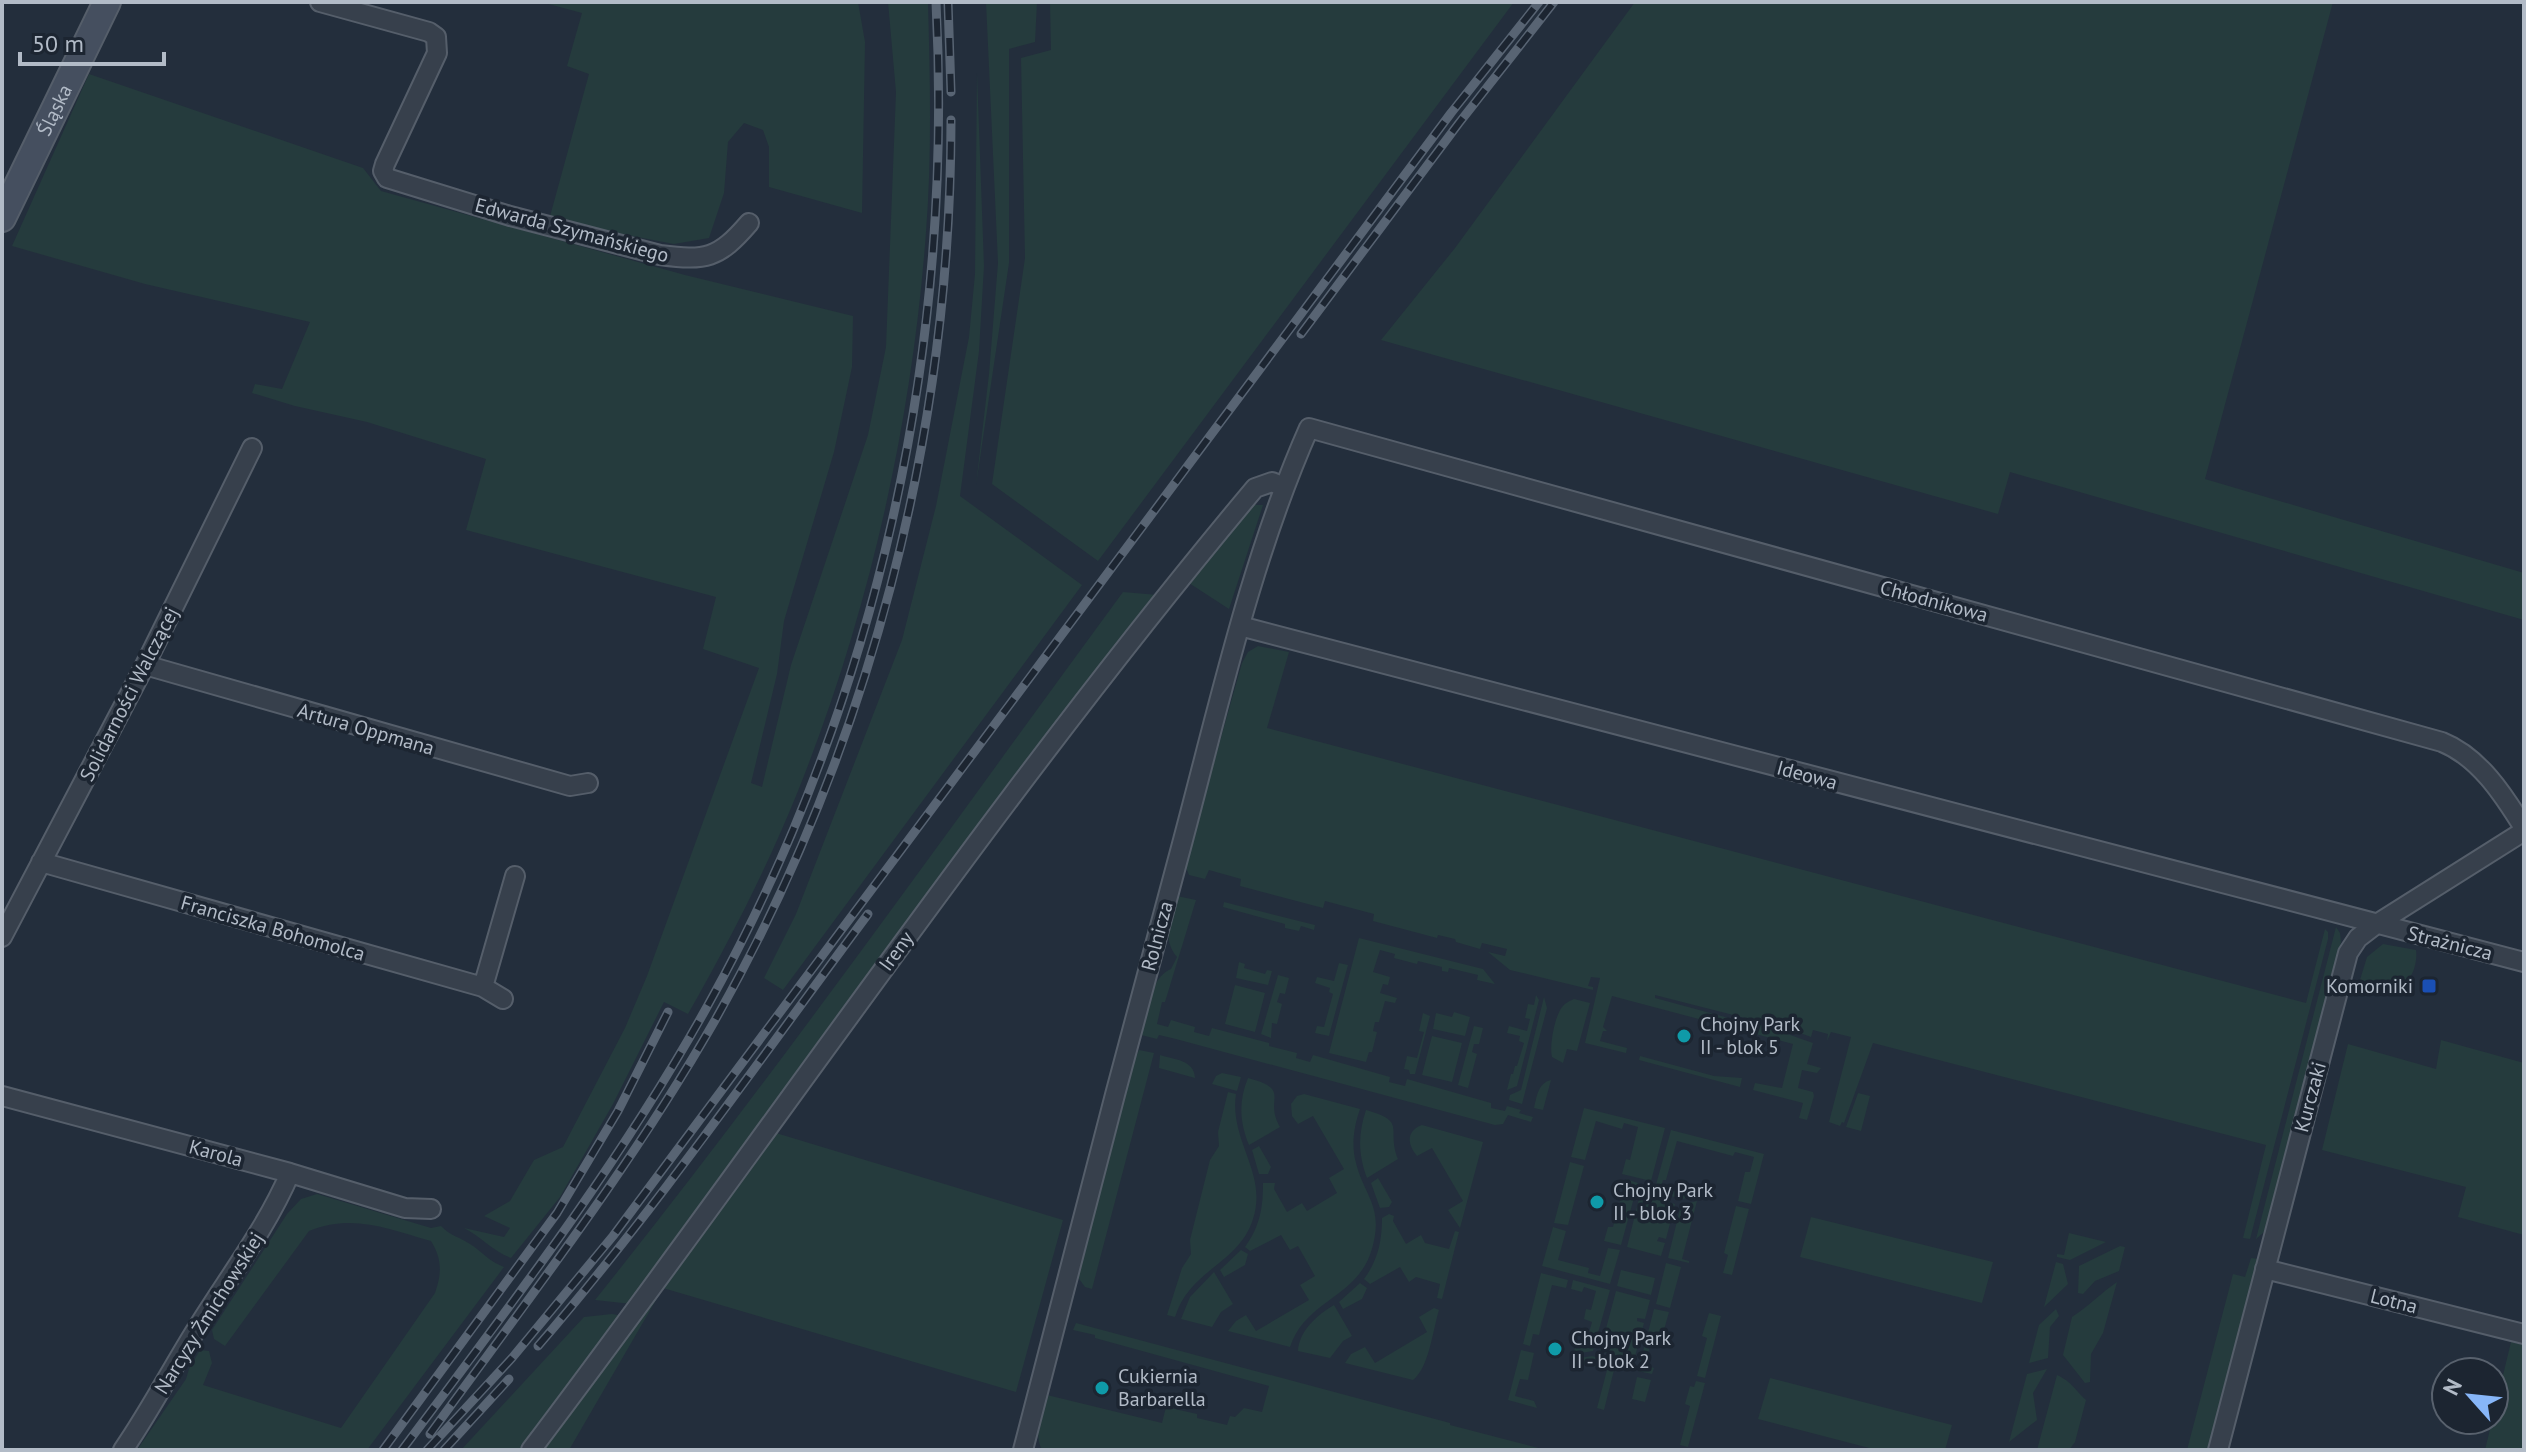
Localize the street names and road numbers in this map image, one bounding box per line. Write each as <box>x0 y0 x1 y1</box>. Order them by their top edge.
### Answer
street label: Śląska <box>31 80 78 140</box>
street label: Edwarda Szymańskiego <box>472 192 672 268</box>
street label: Chłodnikowa <box>1877 574 1991 628</box>
street label: Solidarności Walczącej <box>74 602 184 786</box>
street label: Artura Oppmana <box>295 697 437 761</box>
street label: Ideowa <box>1774 754 1840 796</box>
street label: Franciszka Bohomolca <box>178 889 368 967</box>
street label: Rolnicza <box>1135 898 1179 974</box>
street label: Strażnicza <box>2405 920 2495 966</box>
street label: Ireny <box>873 925 920 976</box>
street label: Kurczaki <box>2288 1059 2332 1135</box>
street label: Karola <box>186 1133 246 1173</box>
street label: Narcyzy Żmichowskiej <box>149 1227 269 1399</box>
street label: Lotna <box>2368 1283 2420 1319</box>

